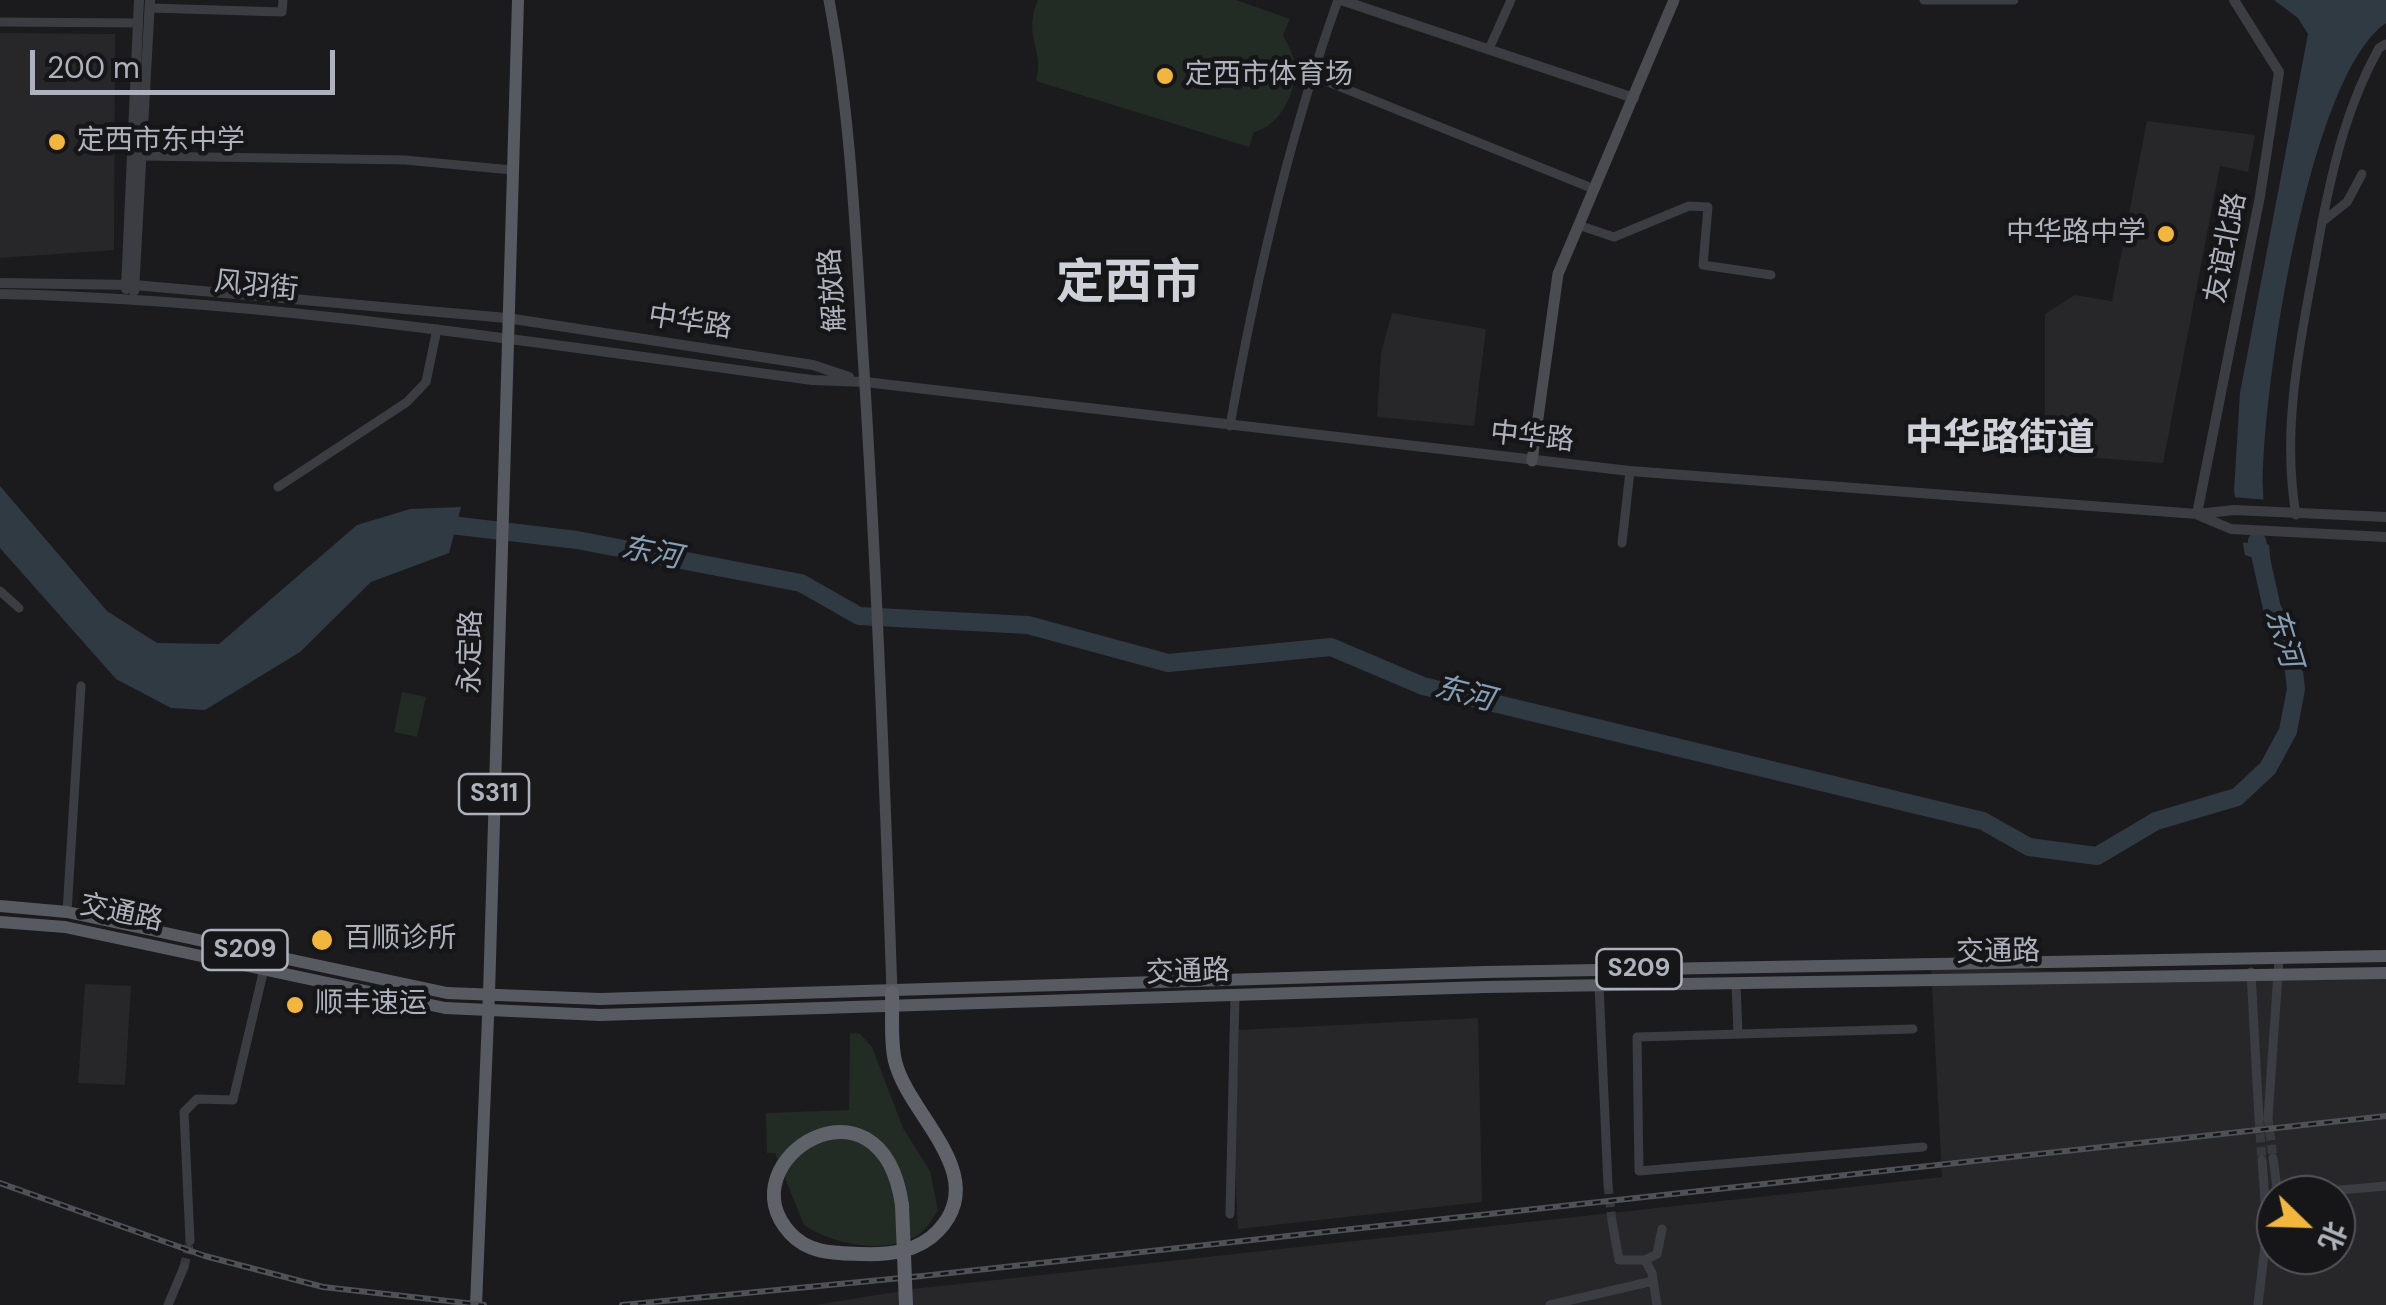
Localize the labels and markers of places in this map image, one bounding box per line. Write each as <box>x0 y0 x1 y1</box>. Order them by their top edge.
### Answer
place label: 定西市体育场 <box>1185 59 1353 93</box>
marker: 定西市体育场 <box>1154 65 1176 87</box>
place label: 定西市东中学 <box>77 125 245 159</box>
marker: 定西市东中学 <box>46 131 68 153</box>
place label: 中华路中学 <box>2006 217 2146 251</box>
marker: 中华路中学 <box>2155 223 2177 245</box>
place label: 百顺诊所 <box>344 923 456 957</box>
marker: 百顺诊所 <box>309 927 335 953</box>
place label: 顺丰速运 <box>315 988 427 1022</box>
marker: 顺丰速运 <box>284 994 306 1016</box>

